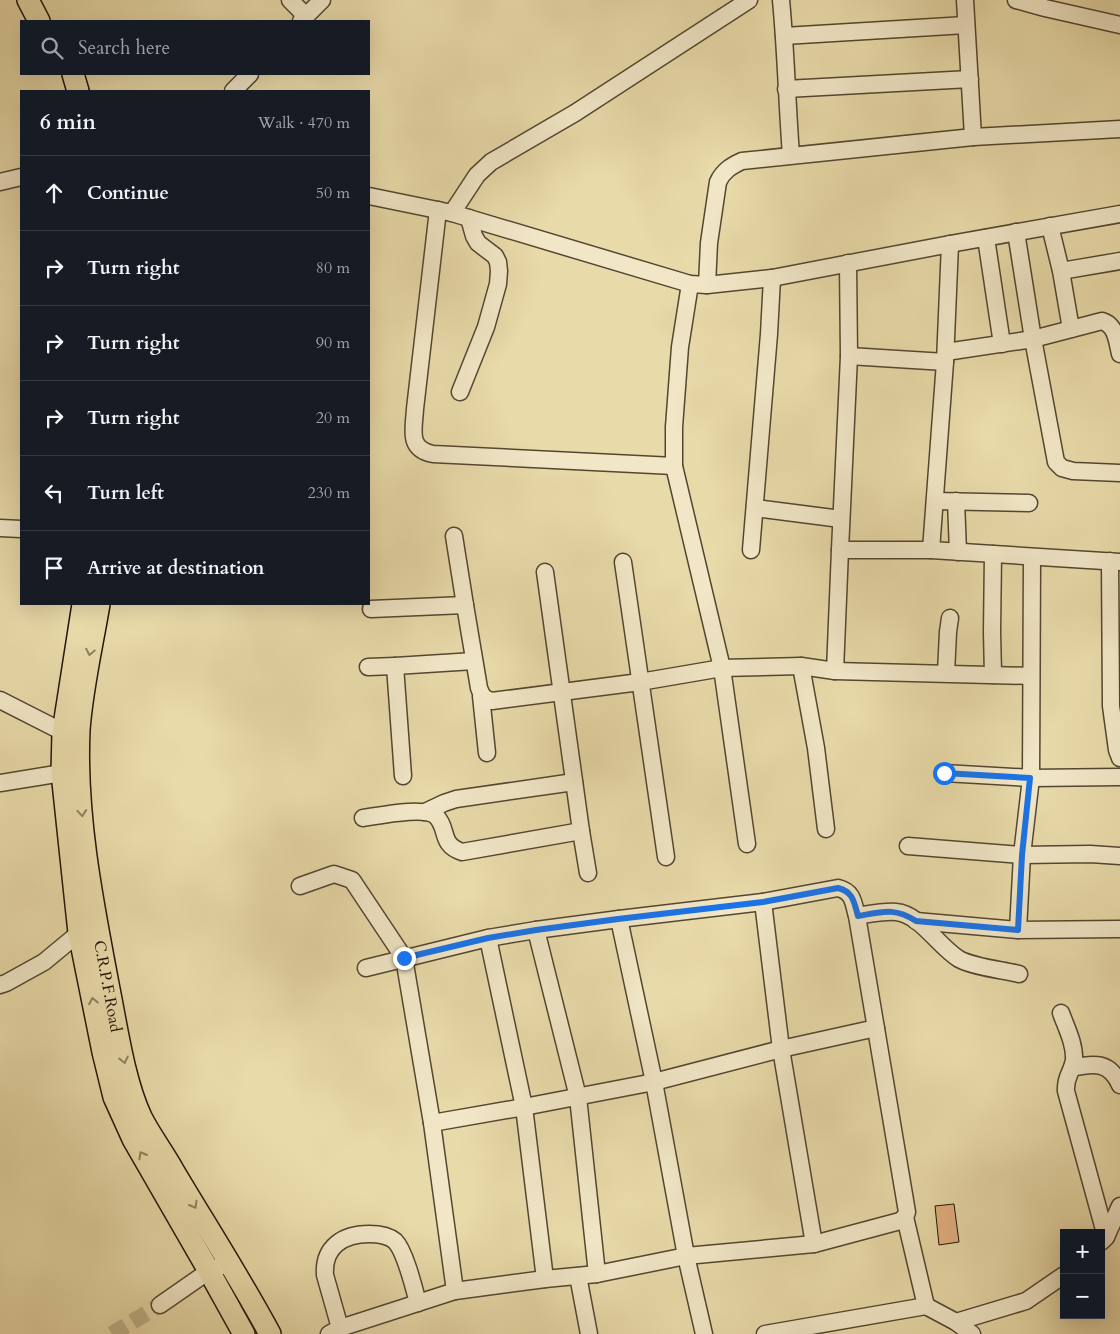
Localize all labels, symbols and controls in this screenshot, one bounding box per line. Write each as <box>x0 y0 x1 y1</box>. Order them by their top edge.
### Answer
search box <box>20 20 370 75</box>
icon: search <box>38 34 66 62</box>
text: Search here <box>78 35 170 61</box>
text: 6 min <box>40 108 96 137</box>
text: Walk · 470 m <box>258 112 350 134</box>
icon: ahead <box>40 179 68 207</box>
text: Continue <box>87 180 169 206</box>
text: 50 m <box>316 182 350 204</box>
icon: right <box>40 254 68 282</box>
text: Turn right <box>87 255 179 281</box>
text: 80 m <box>316 257 350 279</box>
icon: right <box>40 329 68 357</box>
text: Turn right <box>87 330 179 356</box>
text: 90 m <box>316 332 350 354</box>
icon: right <box>40 404 68 432</box>
text: Turn right <box>87 405 179 431</box>
text: 20 m <box>316 407 350 429</box>
icon: left <box>40 479 68 507</box>
text: Turn left <box>87 480 164 506</box>
text: 230 m <box>308 482 350 504</box>
icon: arrive <box>40 554 68 582</box>
text: Arrive at destination <box>87 555 264 581</box>
one-way arrow <box>86 647 96 656</box>
route start <box>933 762 956 785</box>
one-way arrow <box>76 810 87 818</box>
street label: C.R.P.F.Road <box>88 939 127 1035</box>
route end <box>393 947 416 970</box>
one-way arrow <box>88 997 98 1005</box>
one-way arrow <box>118 1055 129 1064</box>
one-way arrow <box>138 1151 148 1160</box>
one-way arrow <box>187 1199 197 1208</box>
map controls <box>1060 1229 1105 1319</box>
button: + <box>1060 1229 1105 1274</box>
button: − <box>1060 1274 1105 1319</box>

